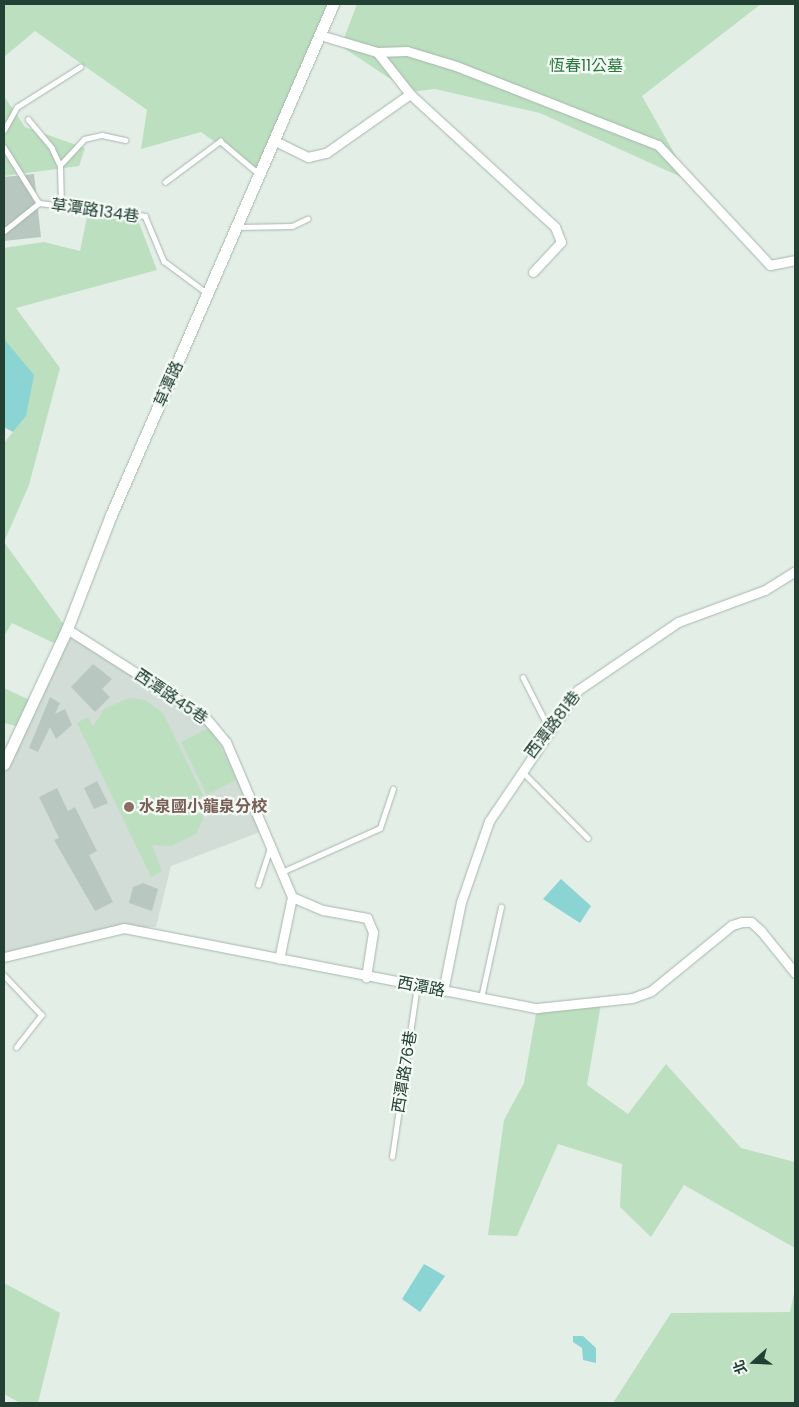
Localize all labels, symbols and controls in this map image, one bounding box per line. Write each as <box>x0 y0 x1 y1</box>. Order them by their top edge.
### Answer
park label: 恆春11公墓 <box>549 56 623 76</box>
street label: 草潭路134巷 <box>50 195 140 227</box>
street label: 草潭路 <box>150 358 188 410</box>
street label: 西潭路45巷 <box>131 666 211 728</box>
street label: 西潭路81巷 <box>521 688 585 762</box>
place label: 水泉國小龍泉分校 <box>139 797 267 817</box>
marker: 水泉國小龍泉分校 <box>123 801 135 813</box>
street label: 西潭路 <box>396 973 446 1001</box>
street label: 西潭路76巷 <box>389 1030 421 1114</box>
north arrow <box>729 1337 779 1387</box>
text: 北 <box>728 1357 752 1377</box>

